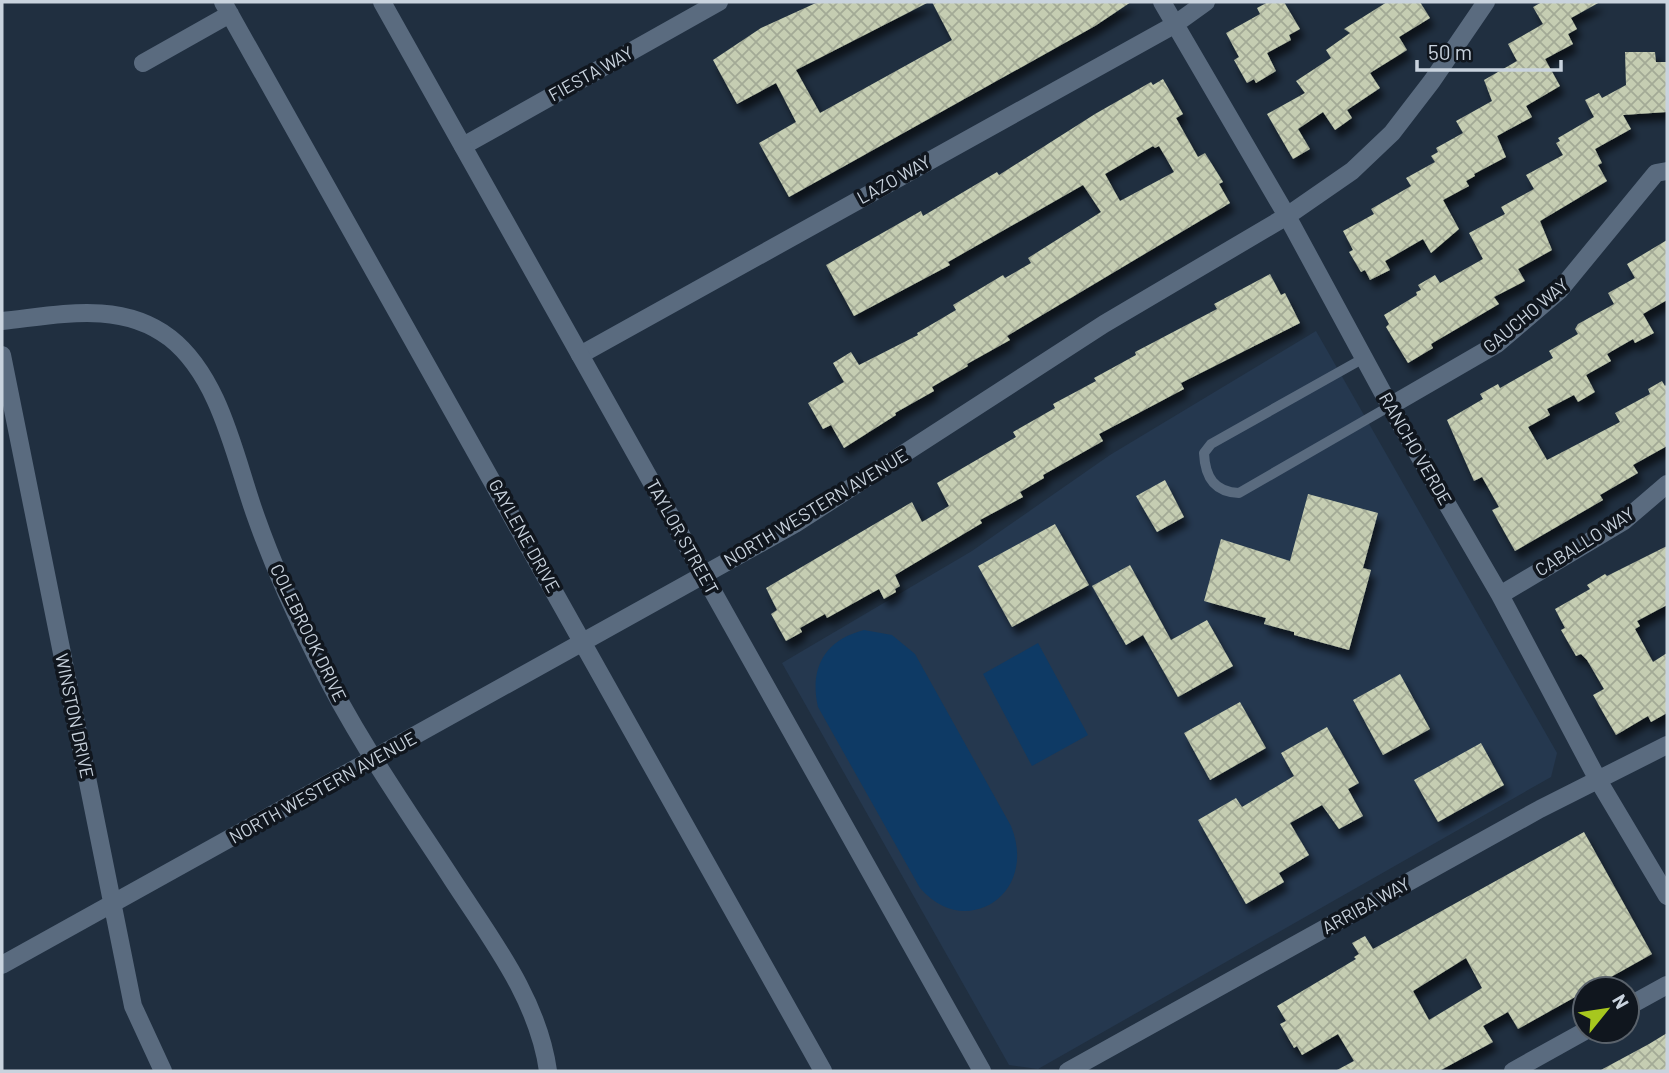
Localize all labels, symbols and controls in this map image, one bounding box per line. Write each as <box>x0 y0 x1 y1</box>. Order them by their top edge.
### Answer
scale bar <box>1417 28 1560 72</box>
text: 50 m <box>1428 39 1472 64</box>
street label: FIESTA WAY <box>544 41 637 105</box>
street label: LAZO WAY <box>853 150 934 208</box>
street label: GAUCHO WAY <box>1478 273 1573 357</box>
street label: RANCHO VERDE <box>1375 388 1457 509</box>
street label: NORTH WESTERN AVENUE <box>720 444 911 571</box>
street label: GAYLENE DRIVE <box>485 475 565 596</box>
street label: TAYLOR STREET <box>642 475 724 598</box>
street label: CABALLO WAY <box>1531 502 1638 580</box>
street label: COLEBROOK DRIVE <box>266 560 352 705</box>
street label: WINSTON DRIVE <box>51 651 99 780</box>
street label: NORTH WESTERN AVENUE <box>225 726 420 848</box>
street label: ARRIBA WAY <box>1318 872 1413 938</box>
north arrow <box>1571 975 1641 1045</box>
text: N <box>1608 990 1634 1012</box>

